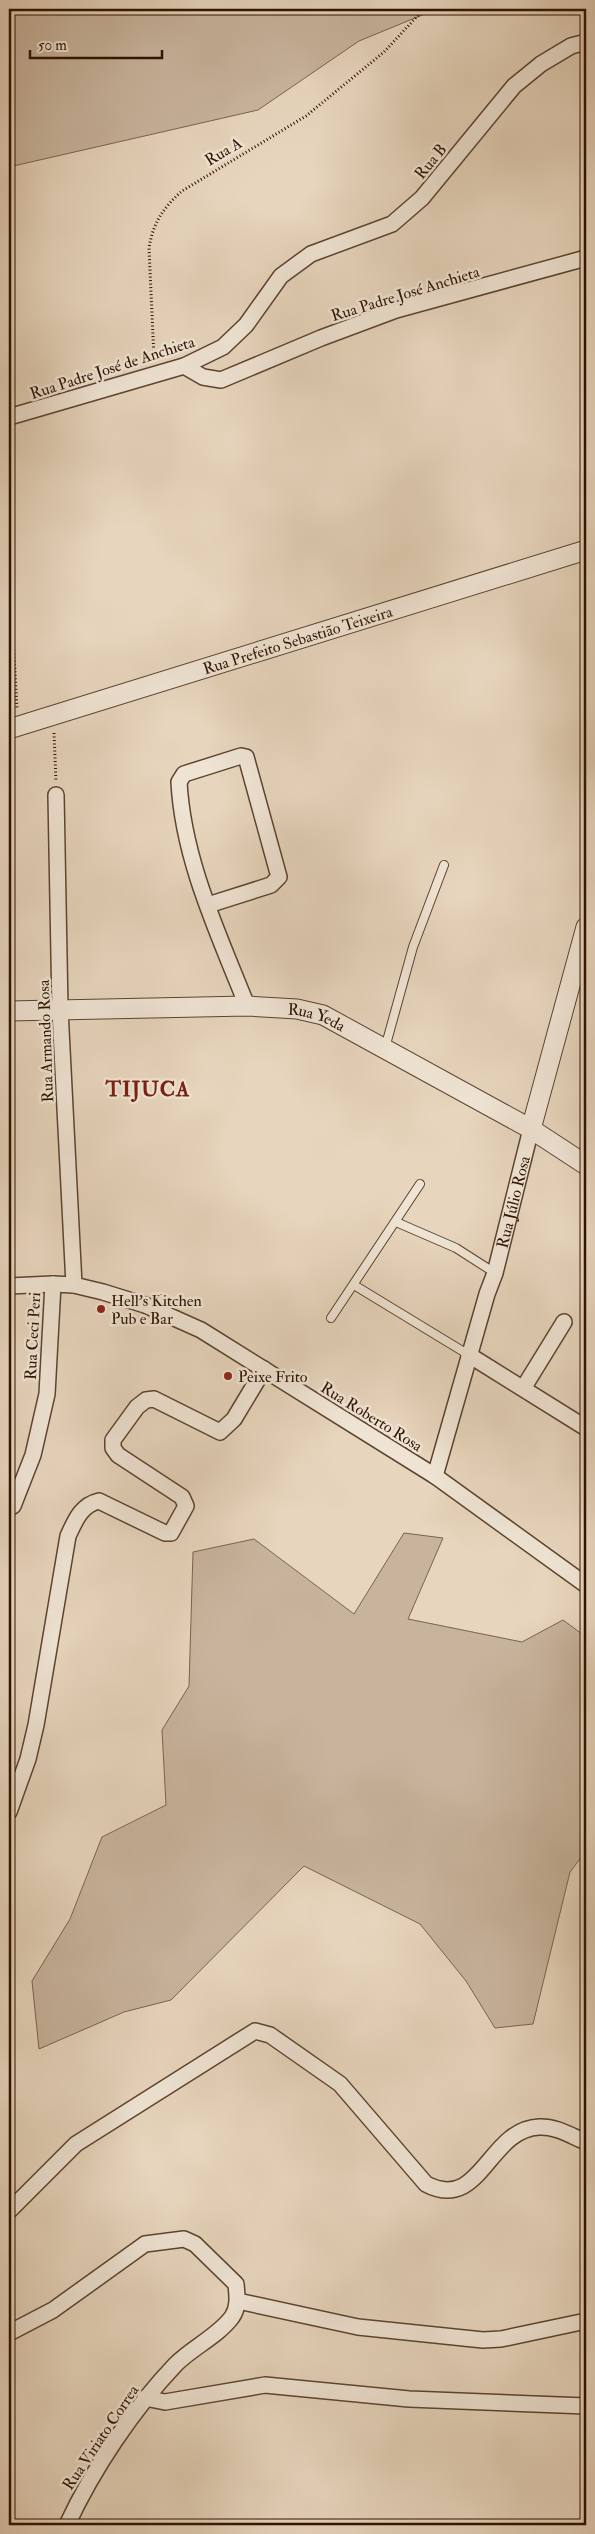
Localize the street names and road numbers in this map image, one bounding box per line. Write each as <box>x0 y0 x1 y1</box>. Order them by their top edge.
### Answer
street label: Rua A <box>201 133 246 171</box>
street label: Rua B <box>410 140 451 183</box>
street label: Rua Padre José Anchieta <box>329 262 483 327</box>
street label: Rua Padre José de Anchieta <box>27 332 198 405</box>
street label: Rua Prefeito Sebastião Teixeira <box>200 602 395 679</box>
street label: Rua Armando Rosa <box>34 979 58 1103</box>
street label: Rua Yeda <box>287 999 349 1037</box>
street label: Rua Júlio Rosa <box>493 1154 535 1250</box>
street label: Rua Ceci Peri <box>21 1292 45 1380</box>
street label: Rua Roberto Rosa <box>317 1378 426 1456</box>
street label: Rua Viriato Correa <box>58 2381 144 2494</box>

